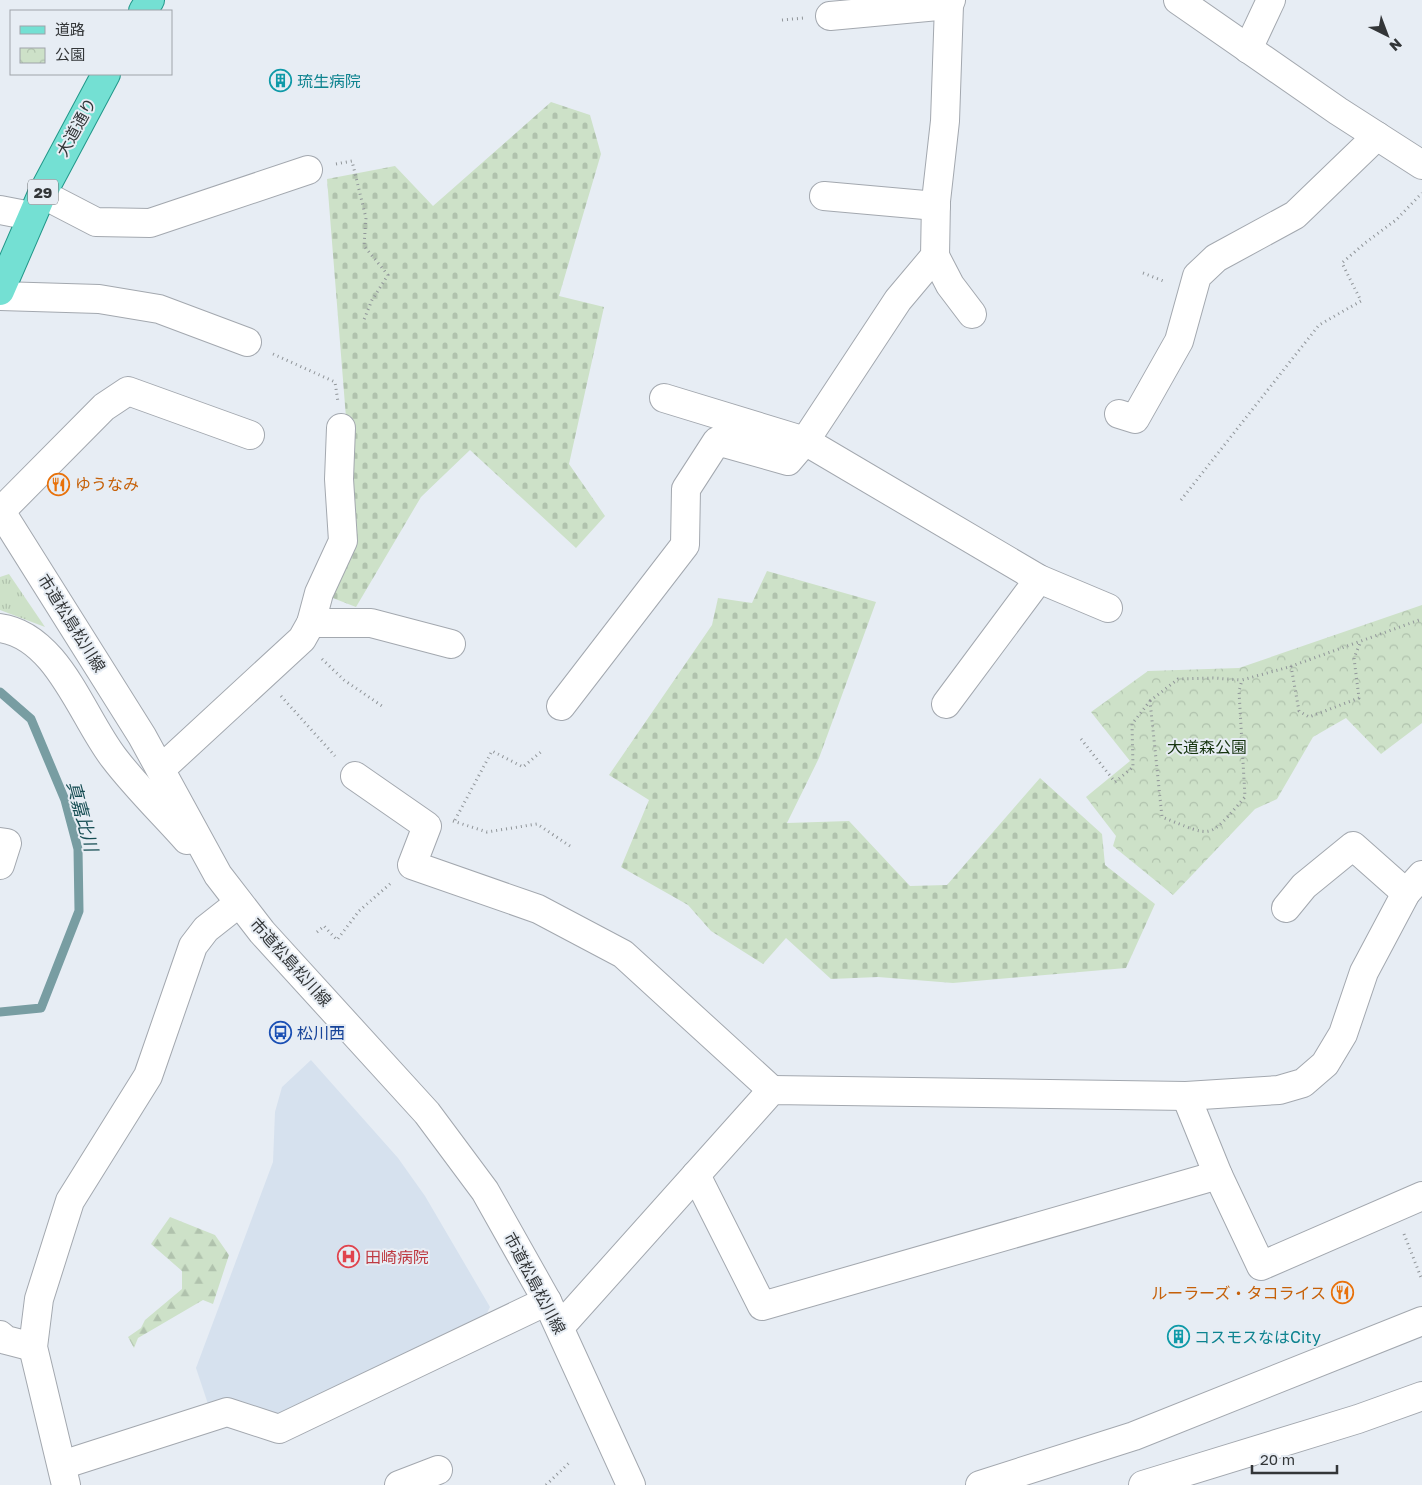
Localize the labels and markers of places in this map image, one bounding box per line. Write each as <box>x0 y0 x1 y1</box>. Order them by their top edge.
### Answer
building icon: 琉生病院 <box>269 69 293 93</box>
place label: 琉生病院 <box>297 71 361 91</box>
restaurant icon: ゆうなみ <box>47 472 71 496</box>
place label: ゆうなみ <box>75 474 139 494</box>
bus stop icon: 松川西 <box>269 1021 293 1045</box>
place label: 松川西 <box>297 1023 345 1043</box>
hospital icon: 田崎病院 <box>337 1245 361 1269</box>
place label: 田崎病院 <box>365 1247 429 1267</box>
restaurant icon: ルーラーズ・タコライス <box>1330 1281 1354 1305</box>
place label: ルーラーズ・タコライス <box>1151 1283 1326 1303</box>
building icon: コスモスなはCity <box>1166 1325 1190 1349</box>
place label: コスモスなはCity <box>1194 1327 1321 1347</box>

